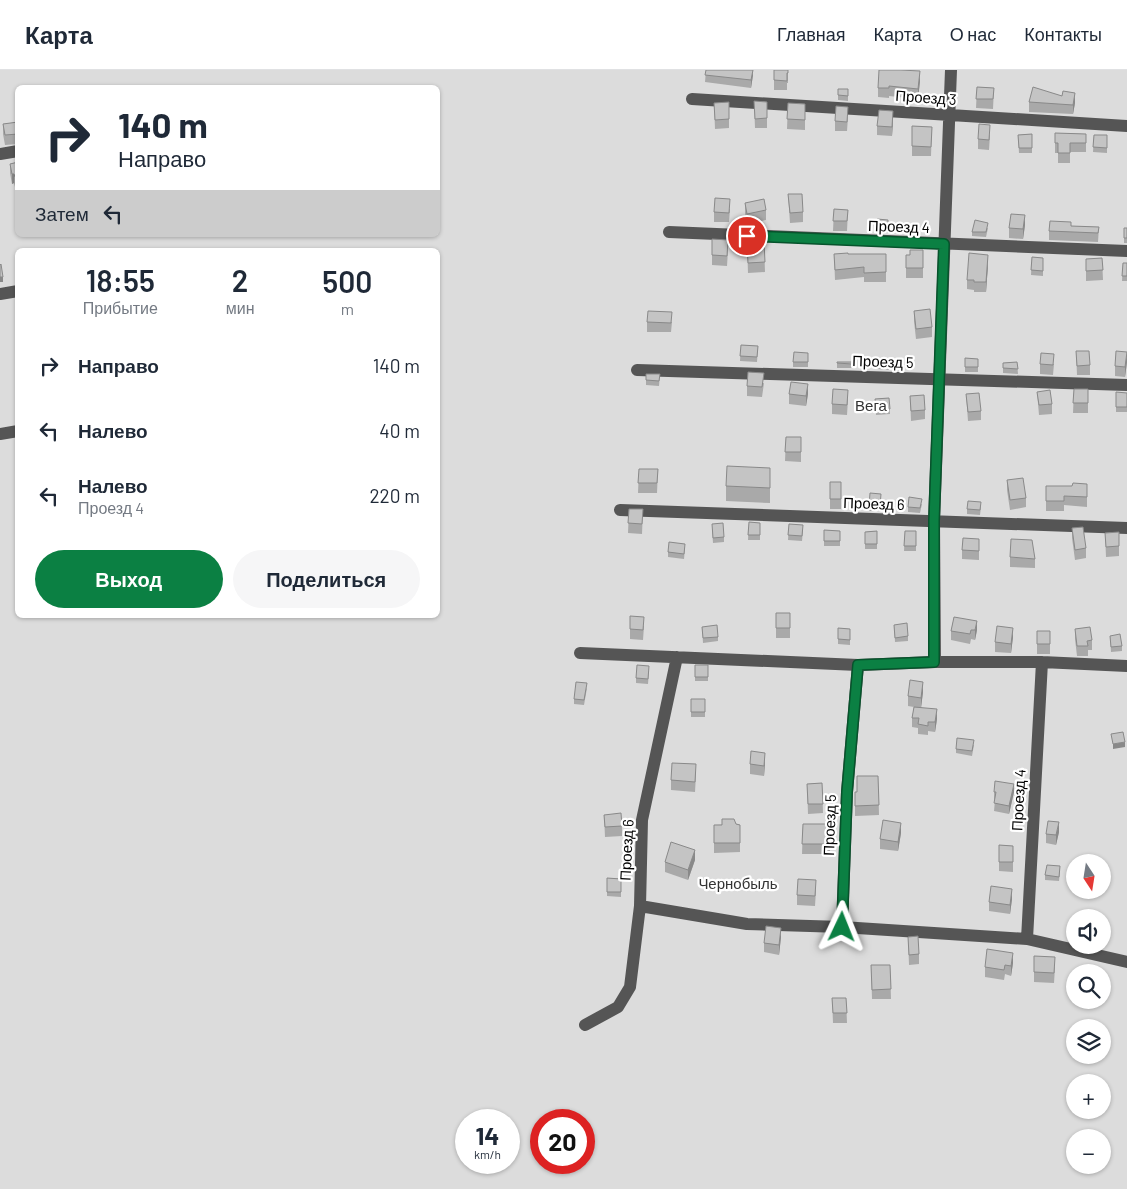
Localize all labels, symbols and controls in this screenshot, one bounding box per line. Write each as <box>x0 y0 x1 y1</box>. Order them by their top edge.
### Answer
text: Карта <box>25 20 93 49</box>
text: Главная <box>777 23 846 45</box>
text: Карта <box>874 23 922 45</box>
text: О нас <box>950 23 996 45</box>
text: Контакты <box>1024 23 1102 45</box>
street label: Проезд 3 <box>895 86 957 108</box>
text: 140 m <box>118 103 208 145</box>
icon: right <box>35 105 100 170</box>
text: Направо <box>118 145 206 171</box>
icon: left <box>99 200 127 228</box>
text: Затем <box>35 202 89 225</box>
pin <box>726 215 768 257</box>
street label: Проезд 4 <box>868 216 930 236</box>
icon: arrive <box>733 222 761 250</box>
text: 18:55 <box>86 262 155 298</box>
text: 2 <box>232 262 248 298</box>
text: 500 <box>322 263 372 299</box>
text: Прибытие <box>83 298 158 317</box>
text: мин <box>226 298 254 317</box>
text: m <box>341 299 354 318</box>
street label: Проезд 5 <box>852 351 914 371</box>
icon: right <box>35 352 63 380</box>
text: Направо <box>78 354 159 377</box>
text: 140 m <box>373 354 420 377</box>
park label: Вега <box>855 396 888 414</box>
icon: left <box>35 417 63 445</box>
text: Налево <box>78 419 148 442</box>
text: 40 m <box>379 419 420 442</box>
text: Налево <box>78 474 148 497</box>
icon: left <box>35 482 63 510</box>
text: 220 m <box>369 484 420 507</box>
street label: Проезд 6 <box>843 493 905 513</box>
text: Проезд 4 <box>78 498 144 517</box>
button: Выход <box>35 550 223 608</box>
button: Поделиться <box>233 550 420 608</box>
street label: Проезд 4 <box>1007 769 1029 831</box>
street label: Проезд 5 <box>819 794 839 856</box>
street label: Проезд 6 <box>615 819 637 881</box>
north arrow <box>1066 854 1111 899</box>
map controls <box>1066 854 1111 1174</box>
park label: Чернобыль <box>698 874 778 892</box>
position arrow <box>815 900 867 952</box>
button: sound <box>1066 909 1111 954</box>
button: search <box>1066 964 1111 1009</box>
button: layers <box>1066 1019 1111 1064</box>
button: + <box>1066 1074 1111 1119</box>
speed limit sign: 20 <box>530 1109 595 1174</box>
text: 14 <box>476 1120 499 1150</box>
button: − <box>1066 1129 1111 1174</box>
text: km/h <box>474 1147 501 1161</box>

